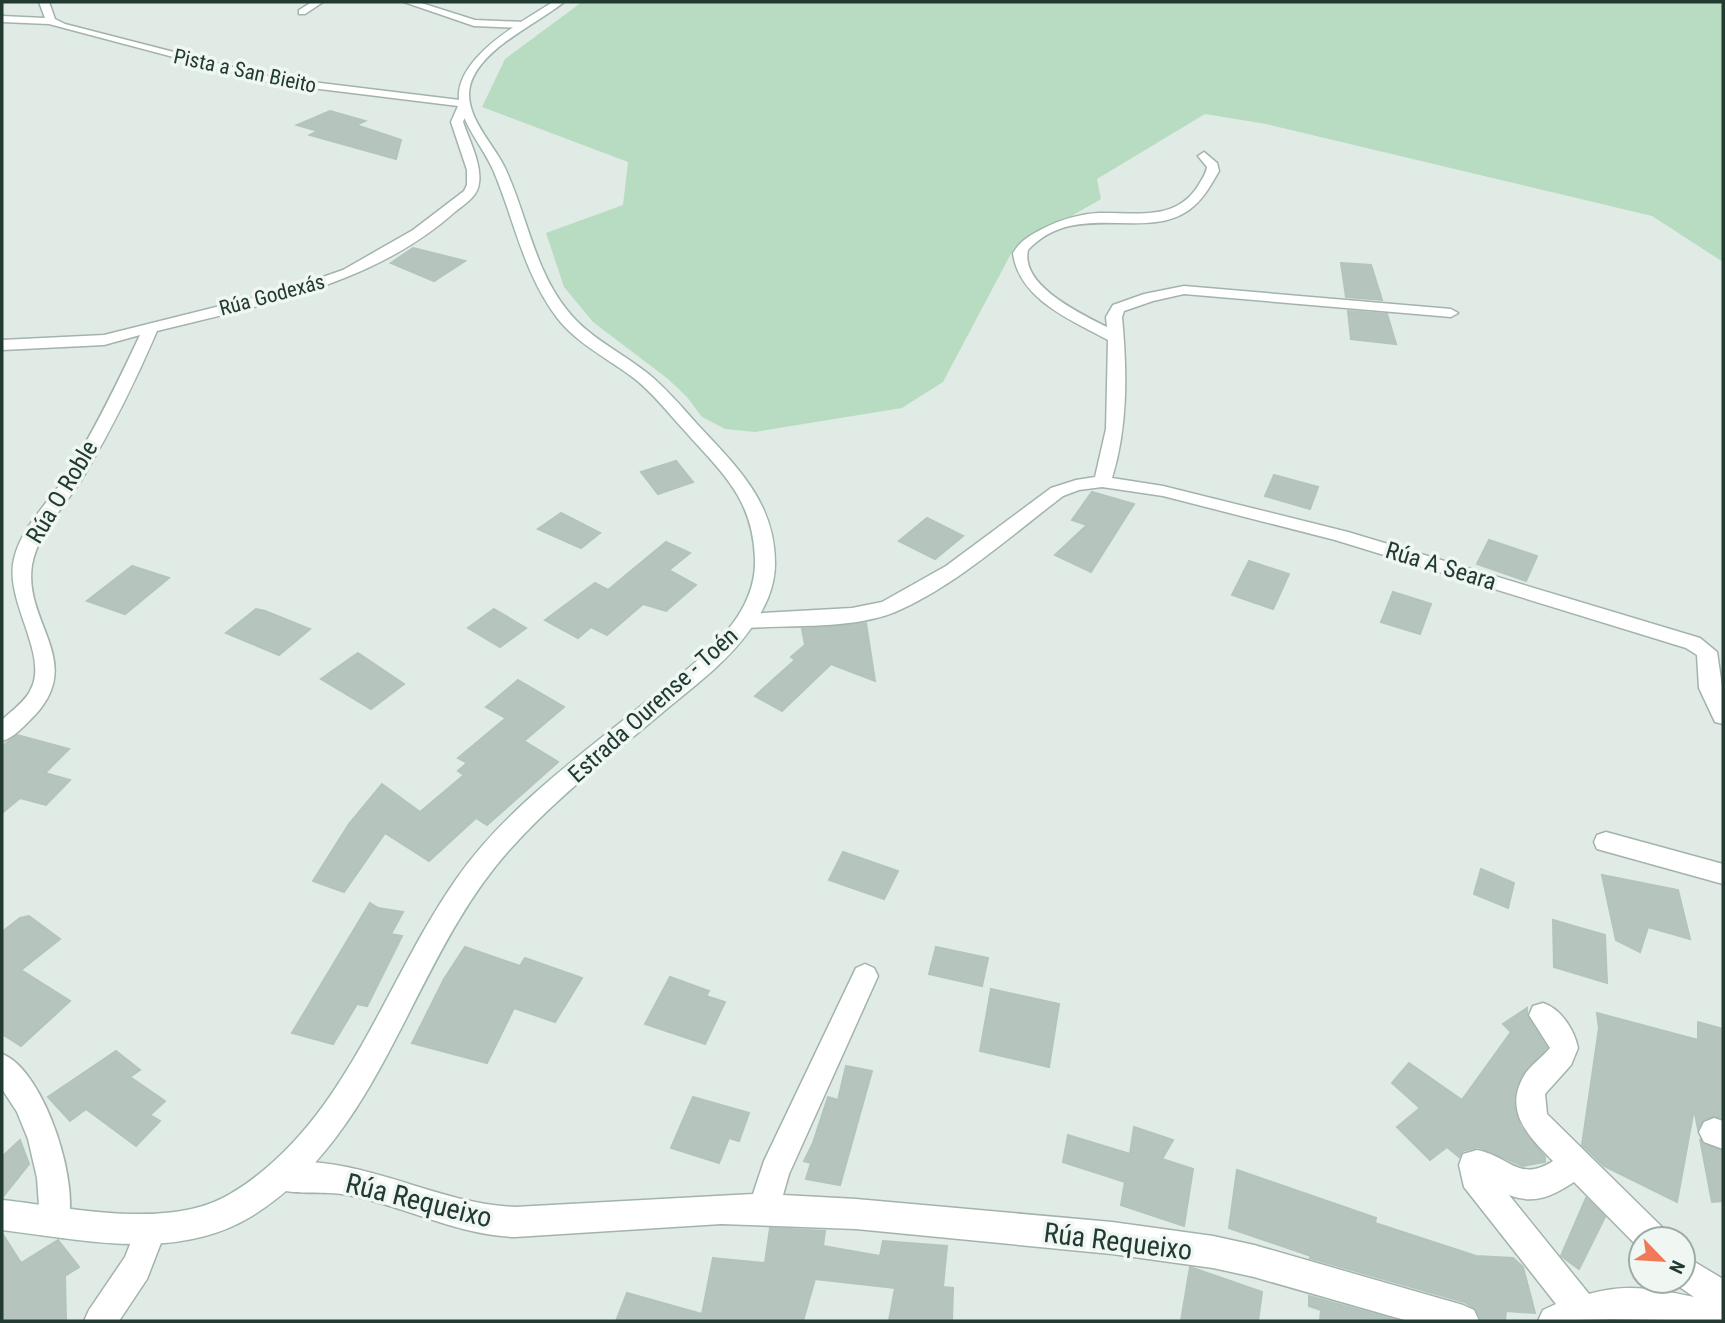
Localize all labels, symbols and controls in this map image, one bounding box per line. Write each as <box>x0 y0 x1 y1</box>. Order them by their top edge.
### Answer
street label: Pista a San Bieito <box>171 44 319 98</box>
street label: Rúa Godexás <box>217 269 327 321</box>
street label: Rúa O Roble <box>20 436 104 548</box>
street label: Rúa A Seara <box>1382 536 1500 596</box>
street label: Estrada Ourense - Toén <box>563 622 743 788</box>
street label: Rúa Requeixo <box>342 1166 495 1235</box>
street label: Rúa Requeixo <box>1042 1216 1194 1267</box>
north arrow <box>1627 1225 1697 1295</box>
text: N <box>1664 1257 1690 1277</box>

